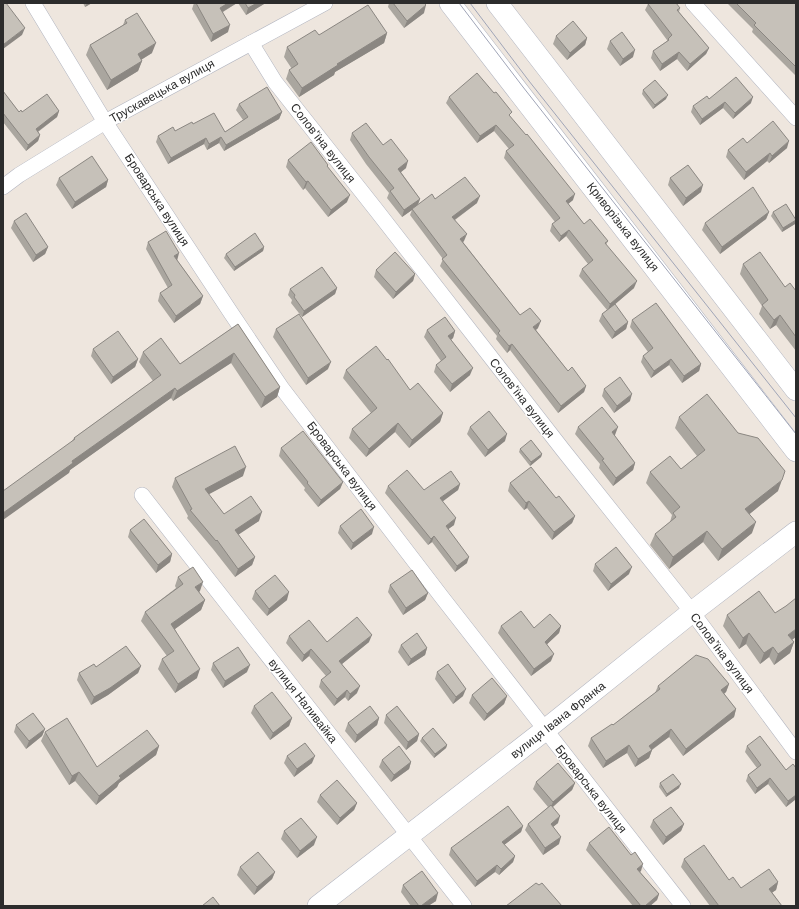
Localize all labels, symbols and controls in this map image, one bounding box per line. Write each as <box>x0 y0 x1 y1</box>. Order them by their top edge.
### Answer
street label: Трускавецька вулиця <box>107 56 217 126</box>
street label: Соловʼїна вулиця <box>288 101 358 185</box>
street label: Броварська вулиця <box>122 151 192 249</box>
street label: Криворізька вулиця <box>584 180 662 274</box>
street label: Соловʼїна вулиця <box>487 356 557 440</box>
street label: Броварська вулиця <box>304 419 380 513</box>
street label: Соловʼїна вулиця <box>687 610 757 696</box>
street label: вулиця Наливайка <box>266 656 340 746</box>
street label: вулиця Івана Франка <box>508 678 608 761</box>
street label: Броварська вулиця <box>552 742 630 836</box>

